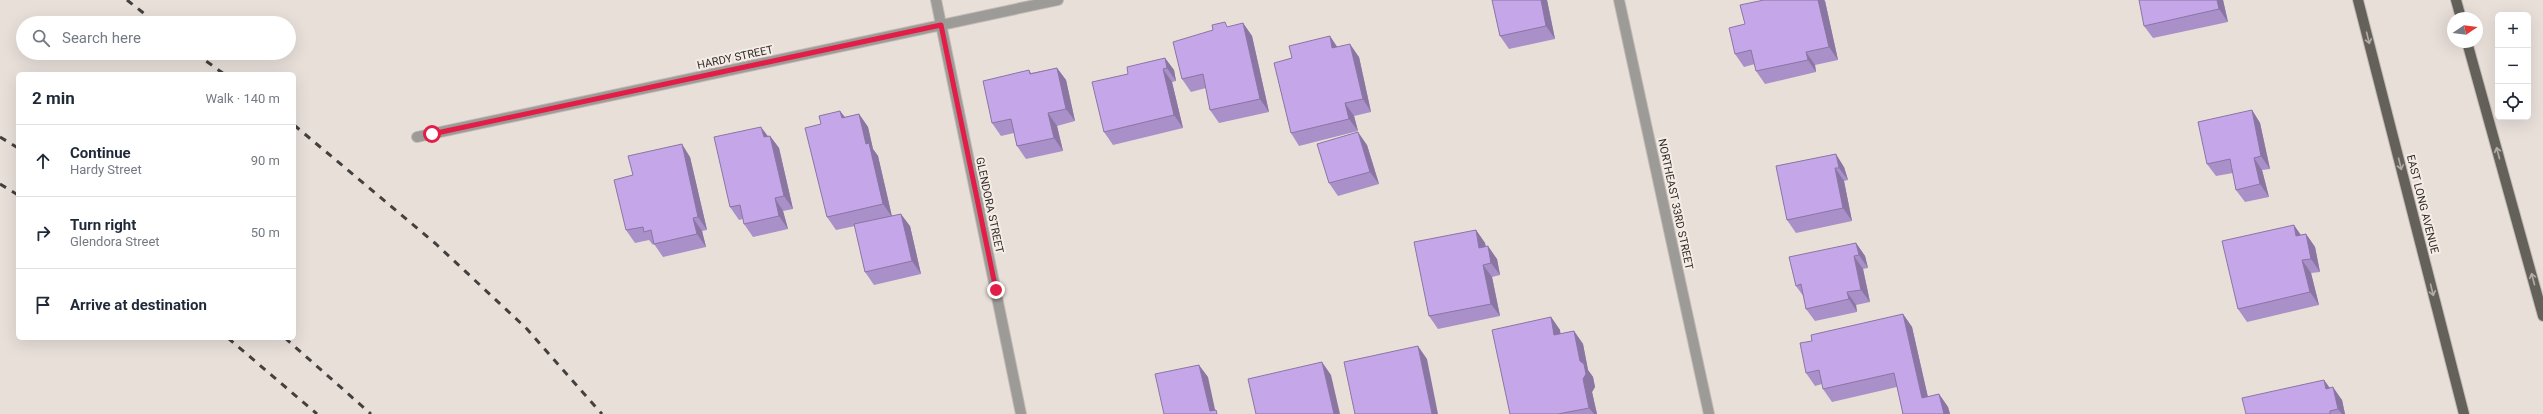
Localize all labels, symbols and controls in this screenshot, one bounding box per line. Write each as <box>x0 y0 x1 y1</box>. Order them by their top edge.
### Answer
north arrow <box>2447 12 2483 48</box>
map controls <box>2495 12 2531 120</box>
button: + <box>2495 12 2531 48</box>
search box <box>16 16 296 60</box>
icon: search <box>30 27 52 49</box>
text: Search here <box>62 29 141 47</box>
one-way arrow <box>2365 31 2372 44</box>
street label: HARDY STREET <box>696 43 775 72</box>
button: − <box>2495 48 2531 84</box>
button: locate <box>2495 84 2531 120</box>
text: 2 min <box>32 88 75 108</box>
text: Walk · 140 m <box>205 91 280 106</box>
route start <box>423 125 441 143</box>
street label: NORTHEAST 33RD STREET <box>1655 138 1696 271</box>
text: Continue <box>70 144 131 162</box>
one-way arrow <box>2494 147 2501 160</box>
icon: ahead <box>32 150 54 172</box>
text: 90 m <box>251 153 280 168</box>
street label: EAST LONG AVENUE <box>2404 153 2441 255</box>
street label: GLENDORA STREET <box>973 156 1006 255</box>
one-way arrow <box>2397 157 2405 170</box>
text: Hardy Street <box>70 162 142 177</box>
text: Turn right <box>70 216 136 234</box>
icon: right <box>32 222 54 244</box>
text: 50 m <box>251 225 280 240</box>
text: Glendora Street <box>70 234 160 249</box>
one-way arrow <box>2529 272 2536 285</box>
route end <box>987 281 1005 299</box>
one-way arrow <box>2429 283 2437 296</box>
icon: arrive <box>32 294 54 316</box>
text: Arrive at destination <box>70 296 207 314</box>

